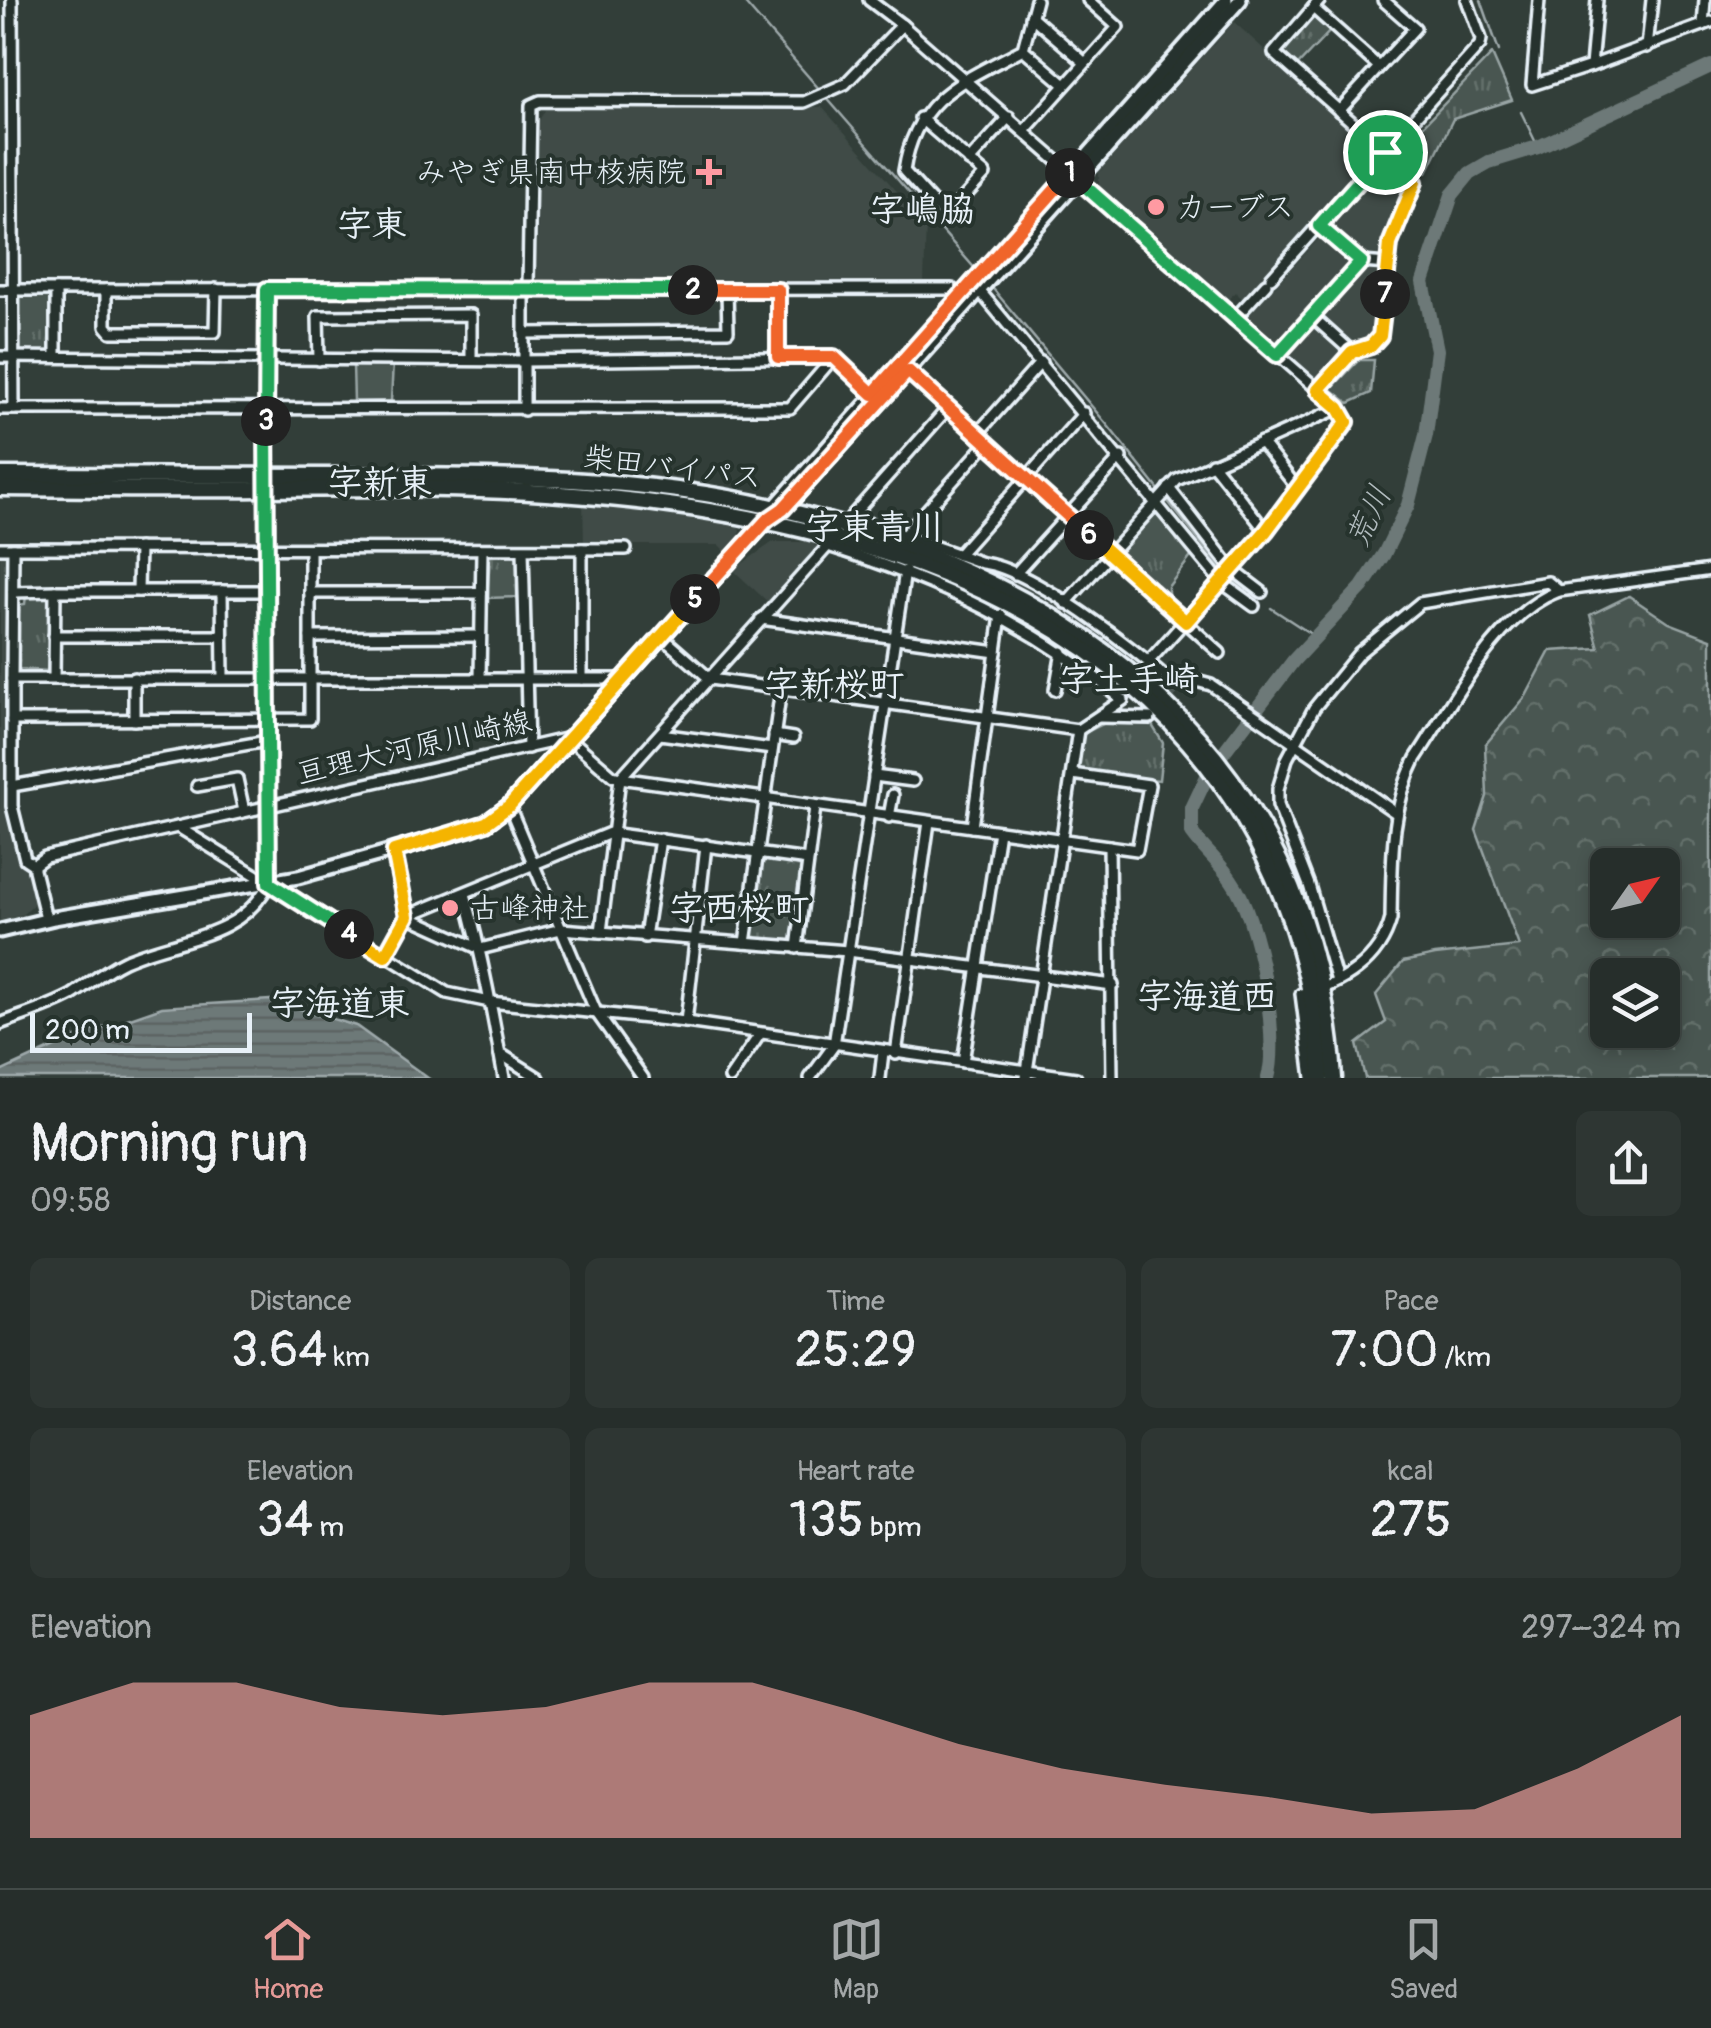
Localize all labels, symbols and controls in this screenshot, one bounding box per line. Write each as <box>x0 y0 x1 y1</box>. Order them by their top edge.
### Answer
pin <box>1343 110 1428 195</box>
icon: arrive <box>1358 125 1413 180</box>
pin: 1 <box>1045 148 1095 198</box>
place label: みやぎ県南中核病院 <box>416 154 686 191</box>
text: 1 <box>1065 155 1075 190</box>
marker: みやぎ県南中核病院 <box>696 159 722 185</box>
district label: 字嶋脇 <box>869 188 975 232</box>
place label: カーブス <box>1176 189 1294 226</box>
marker: カーブス <box>1145 196 1167 218</box>
district label: 字東 <box>337 203 407 247</box>
pin: 2 <box>668 265 718 315</box>
pin: 7 <box>1360 269 1410 319</box>
text: 2 <box>685 272 701 307</box>
text: 7 <box>1378 276 1392 311</box>
pin: 3 <box>241 396 291 446</box>
text: 3 <box>258 403 274 438</box>
street label: 柴田バイパス <box>582 438 764 497</box>
district label: 字新東 <box>327 461 433 505</box>
water label: 荒川 <box>1337 479 1401 554</box>
district label: 字東青川 <box>805 506 945 550</box>
pin: 6 <box>1064 510 1114 560</box>
text: 6 <box>1081 517 1097 552</box>
pin: 5 <box>670 574 720 624</box>
text: 5 <box>687 581 703 616</box>
district label: 字土手崎 <box>1059 658 1199 702</box>
district label: 字新桜町 <box>764 663 904 707</box>
street label: 亘理大河原川崎線 <box>293 702 535 793</box>
north arrow <box>1590 848 1680 938</box>
map controls <box>1590 848 1680 1048</box>
district label: 字西桜町 <box>669 887 809 931</box>
place label: 古峰神社 <box>470 890 590 927</box>
marker: 古峰神社 <box>439 897 461 919</box>
pin: 4 <box>324 909 374 959</box>
text: 4 <box>341 916 357 951</box>
button: layers <box>1590 958 1680 1048</box>
district label: 字海道西 <box>1137 975 1277 1019</box>
district label: 字海道東 <box>270 982 410 1026</box>
scale bar <box>30 1008 252 1052</box>
text: 200 m <box>45 1013 130 1048</box>
text: Morning run <box>30 1109 308 1178</box>
button: share <box>1576 1111 1681 1216</box>
text: 09:58 <box>30 1181 110 1221</box>
text: Distance <box>249 1284 351 1319</box>
text: Time <box>826 1284 885 1319</box>
text: Pace <box>1383 1284 1439 1319</box>
text: 3.64 <box>230 1319 327 1382</box>
text: 25:29 <box>794 1319 917 1382</box>
text: 7:00 <box>1330 1319 1439 1382</box>
text: km <box>327 1340 370 1375</box>
text: /km <box>1439 1340 1491 1375</box>
text: Elevation <box>247 1454 354 1489</box>
text: Heart rate <box>796 1454 915 1489</box>
text: kcal <box>1388 1454 1434 1489</box>
text: 34 <box>256 1489 313 1552</box>
text: 135 <box>789 1489 864 1552</box>
text: 275 <box>1370 1489 1452 1552</box>
text: m <box>313 1510 344 1545</box>
text: bpm <box>864 1510 922 1545</box>
text: Elevation <box>30 1608 152 1648</box>
text: 297–324 m <box>1521 1608 1681 1648</box>
tab: Home <box>253 1912 323 2007</box>
tab: Map <box>829 1912 884 2007</box>
tab: Saved <box>1389 1912 1458 2007</box>

